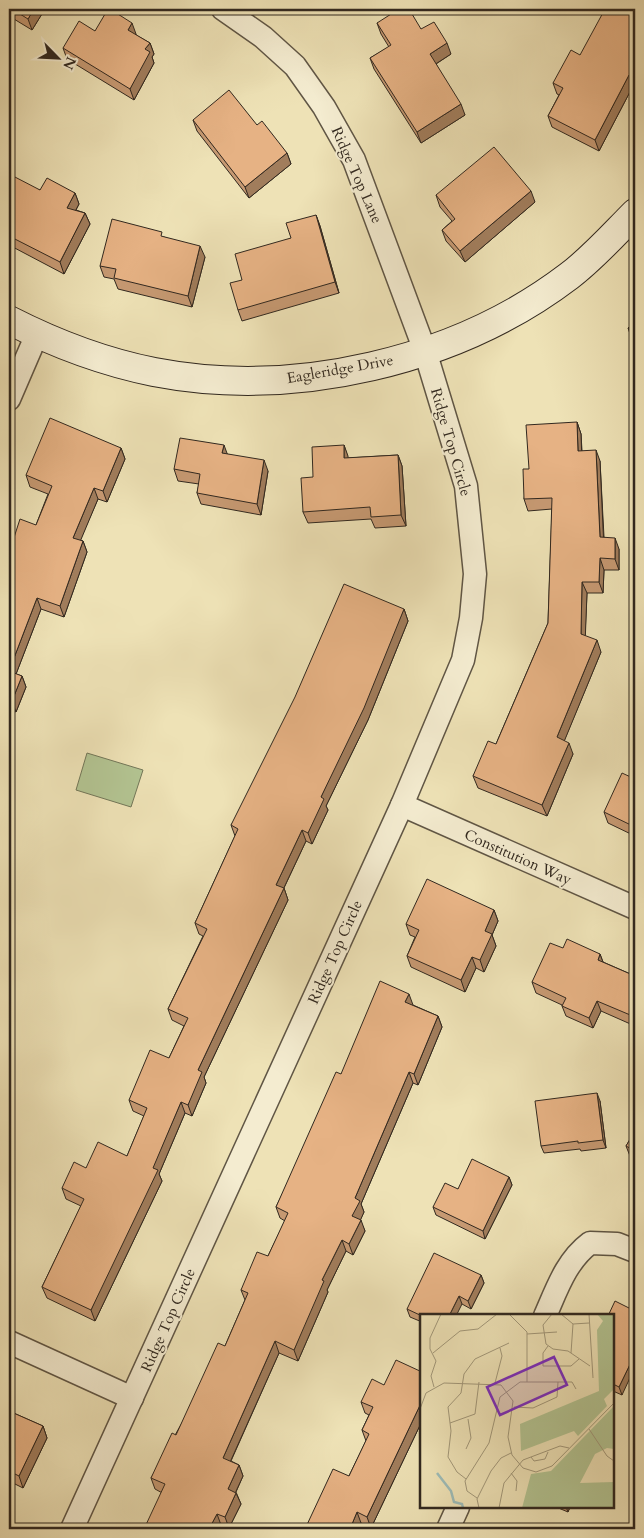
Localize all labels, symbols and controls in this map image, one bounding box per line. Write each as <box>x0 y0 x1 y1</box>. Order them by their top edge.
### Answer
north arrow <box>32 32 82 82</box>
text: N <box>58 54 81 73</box>
street label: Ridge Top Lane <box>327 123 387 227</box>
street label: Eagleridge Drive <box>285 350 395 388</box>
street label: Ridge Top Circle <box>426 386 476 499</box>
street label: Constitution Way <box>461 824 575 890</box>
street label: Ridge Top Circle <box>303 897 367 1007</box>
street label: Ridge Top Circle <box>136 1265 200 1375</box>
inset map <box>420 1314 614 1508</box>

